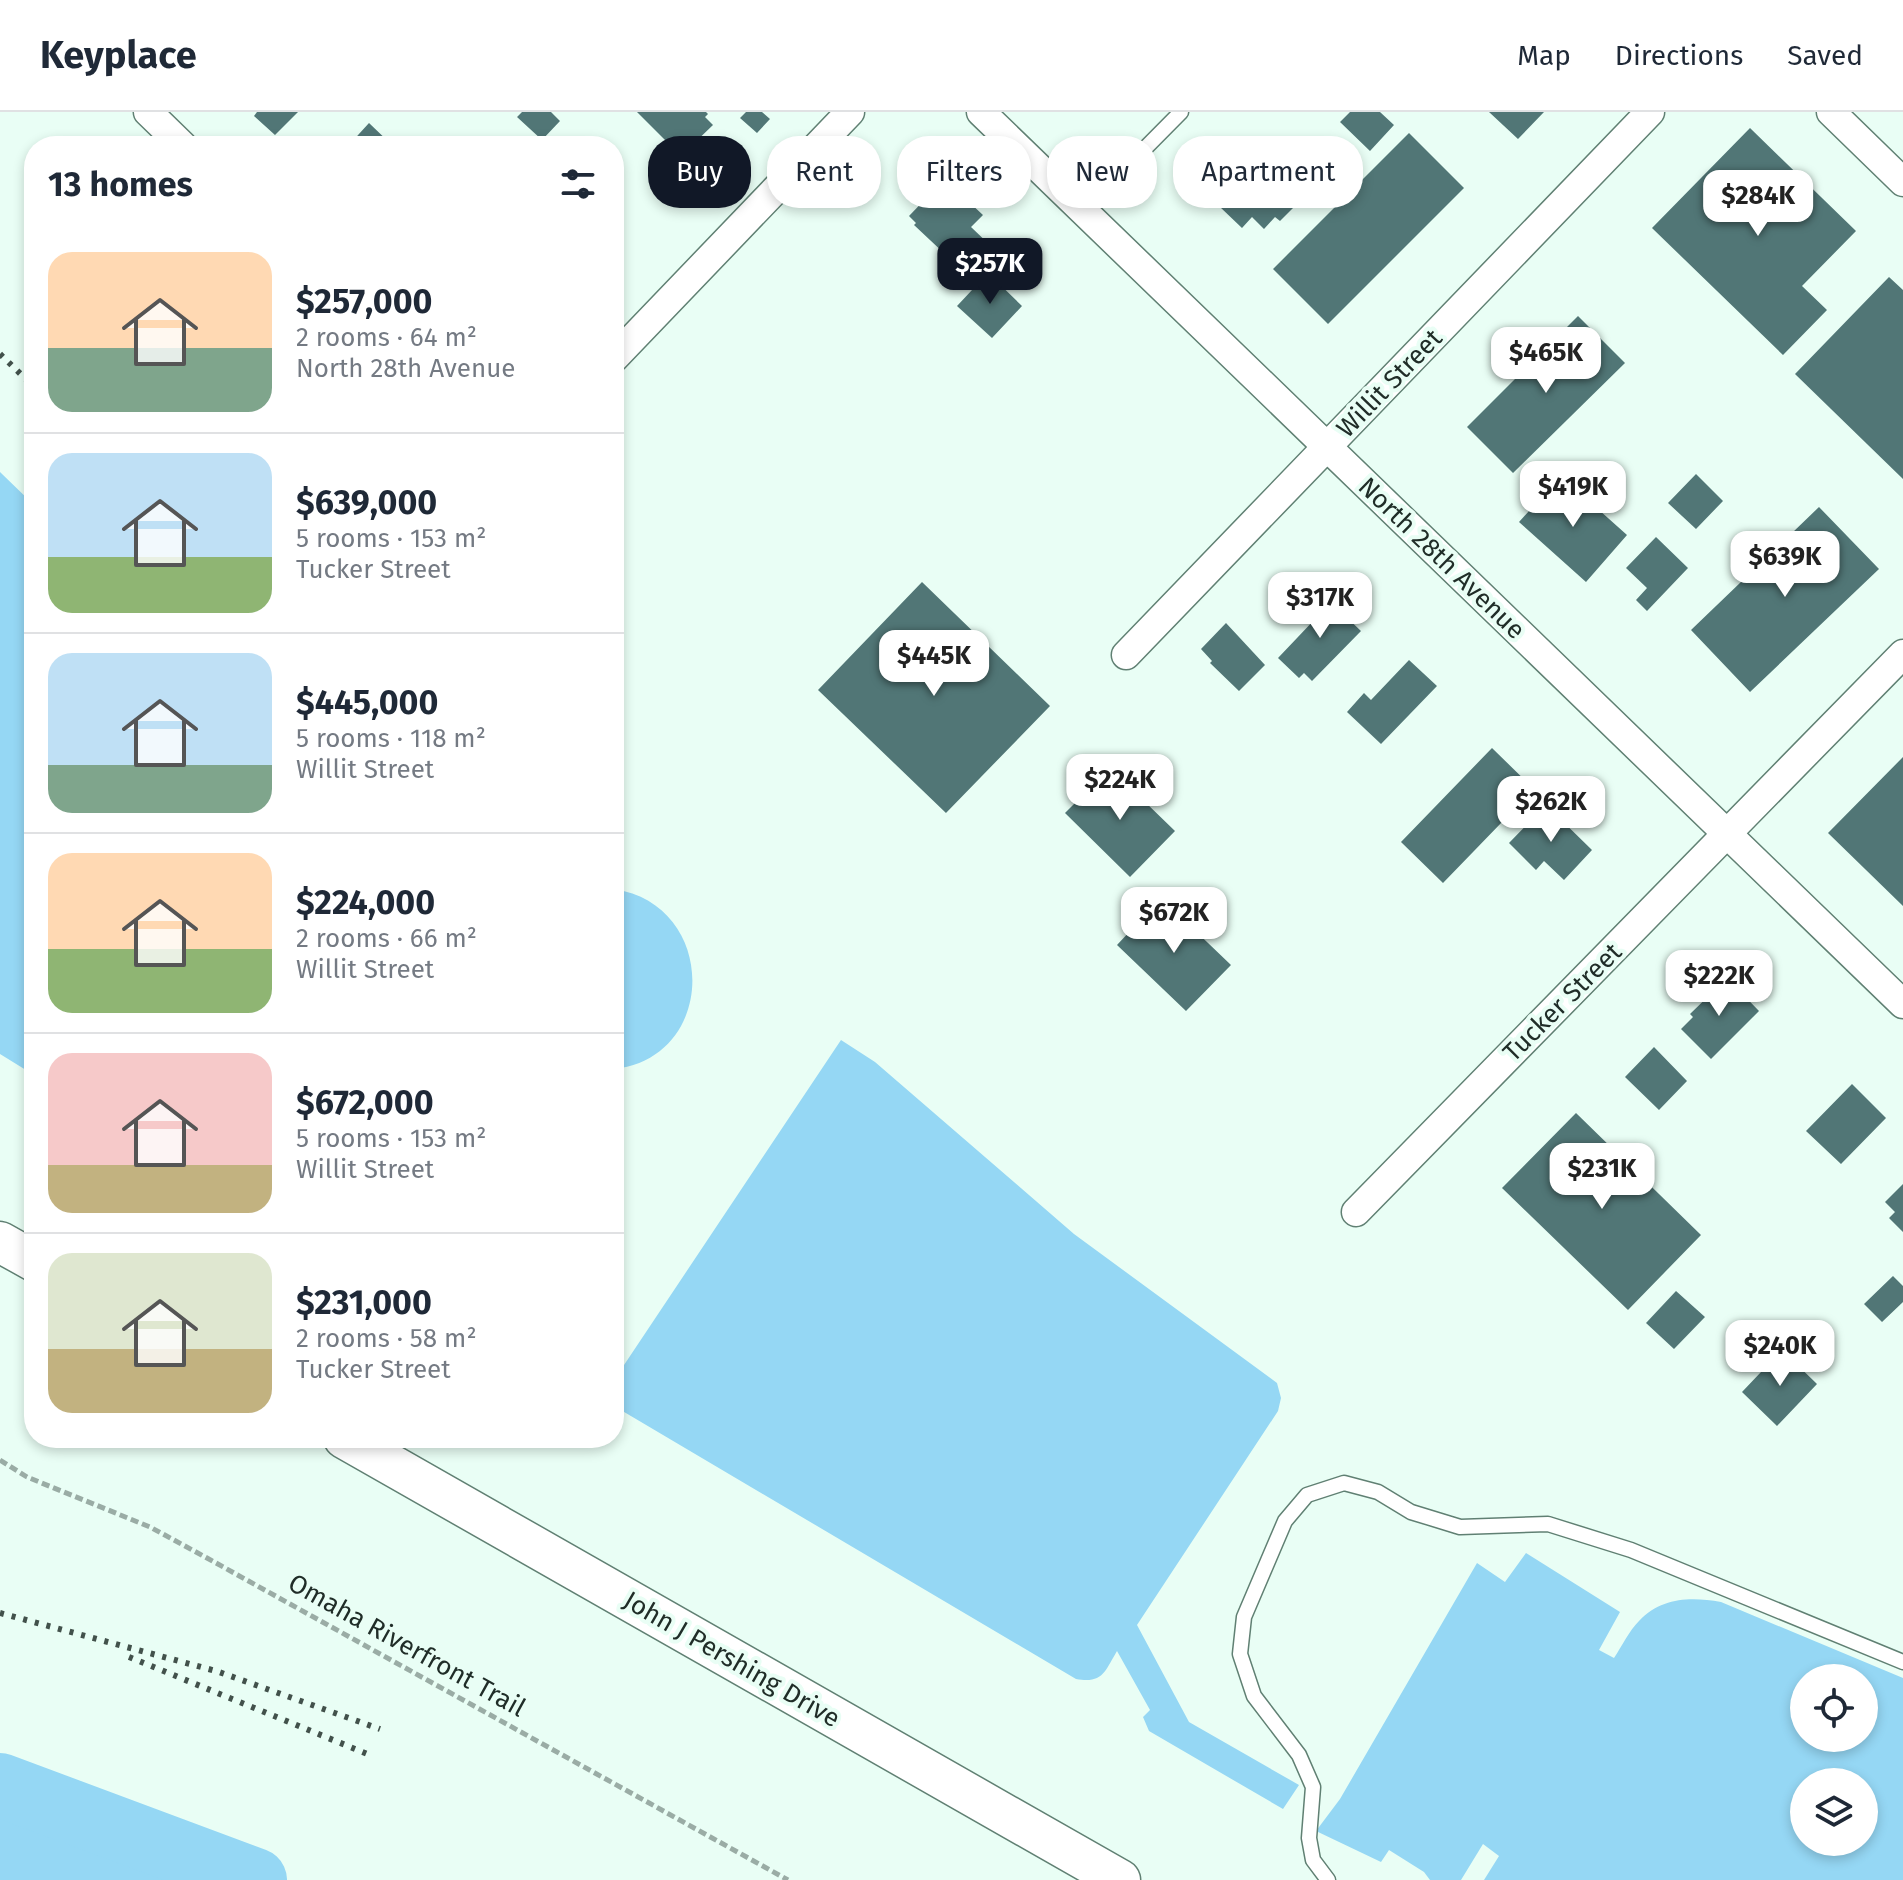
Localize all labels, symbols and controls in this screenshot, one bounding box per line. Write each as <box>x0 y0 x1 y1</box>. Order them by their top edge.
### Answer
text: Keyplace <box>40 32 197 78</box>
text: Map <box>1517 39 1571 72</box>
text: Directions <box>1615 39 1743 72</box>
text: Saved <box>1787 39 1863 72</box>
chip: Buy <box>648 136 751 208</box>
chip: Rent <box>767 136 881 208</box>
chip: Filters <box>897 136 1031 208</box>
chip: New <box>1047 136 1157 208</box>
chip: Apartment <box>1173 136 1363 208</box>
icon: filters <box>556 162 600 206</box>
text: 13 homes <box>48 164 193 205</box>
pin: $284K <box>1702 170 1814 238</box>
text: $284K <box>1721 180 1795 211</box>
pin: $257K <box>934 238 1046 306</box>
text: $257K <box>955 248 1025 279</box>
text: $257,000 <box>296 281 432 322</box>
icon: home <box>112 284 208 380</box>
text: 2 rooms · 64 m² <box>296 322 477 353</box>
street label: Willit Street <box>1330 322 1449 444</box>
pin: $465K <box>1490 327 1602 395</box>
text: $465K <box>1509 337 1583 368</box>
text: North 28th Avenue <box>296 353 516 384</box>
pin: $419K <box>1517 461 1629 529</box>
street label: North 28th Avenue <box>1352 471 1531 646</box>
text: $419K <box>1538 471 1608 502</box>
text: $639,000 <box>296 482 437 523</box>
icon: home <box>112 485 208 581</box>
text: 5 rooms · 153 m² <box>296 523 487 554</box>
pin: $639K <box>1729 531 1841 599</box>
text: $639K <box>1749 541 1821 572</box>
text: Tucker Street <box>296 554 451 585</box>
pin: $317K <box>1264 572 1376 640</box>
text: $317K <box>1286 582 1354 613</box>
pin: $445K <box>878 630 990 698</box>
text: $445K <box>897 640 971 671</box>
text: $445,000 <box>296 682 438 723</box>
icon: home <box>112 685 208 781</box>
text: 5 rooms · 118 m² <box>296 723 486 754</box>
text: Willit Street <box>296 754 434 785</box>
pin: $224K <box>1064 754 1176 822</box>
text: $224K <box>1084 764 1156 795</box>
pin: $262K <box>1495 776 1607 844</box>
text: $262K <box>1515 786 1587 817</box>
text: $224,000 <box>296 882 435 923</box>
icon: home <box>112 885 208 981</box>
pin: $672K <box>1118 887 1230 955</box>
text: $672K <box>1139 897 1209 928</box>
text: 2 rooms · 66 m² <box>296 923 477 954</box>
street label: Tucker Street <box>1497 936 1628 1068</box>
pin: $222K <box>1663 950 1775 1018</box>
text: Willit Street <box>296 954 434 985</box>
text: $222K <box>1684 960 1754 991</box>
text: $672,000 <box>296 1082 434 1123</box>
icon: home <box>112 1085 208 1181</box>
text: 5 rooms · 153 m² <box>296 1123 487 1154</box>
pin: $231K <box>1546 1143 1658 1211</box>
text: $231K <box>1568 1153 1636 1184</box>
text: Willit Street <box>296 1154 434 1185</box>
text: $231,000 <box>296 1282 432 1323</box>
icon: home <box>112 1285 208 1381</box>
pin: $240K <box>1724 1320 1836 1388</box>
text: 2 rooms · 58 m² <box>296 1323 477 1354</box>
text: $240K <box>1743 1330 1817 1361</box>
text: Tucker Street <box>296 1354 451 1385</box>
street label: Omaha Riverfront Trail <box>283 1567 531 1724</box>
street label: John J Pershing Drive <box>618 1585 845 1734</box>
map controls <box>1790 1664 1878 1856</box>
button: locate <box>1790 1664 1878 1752</box>
button: layers <box>1790 1768 1878 1856</box>

